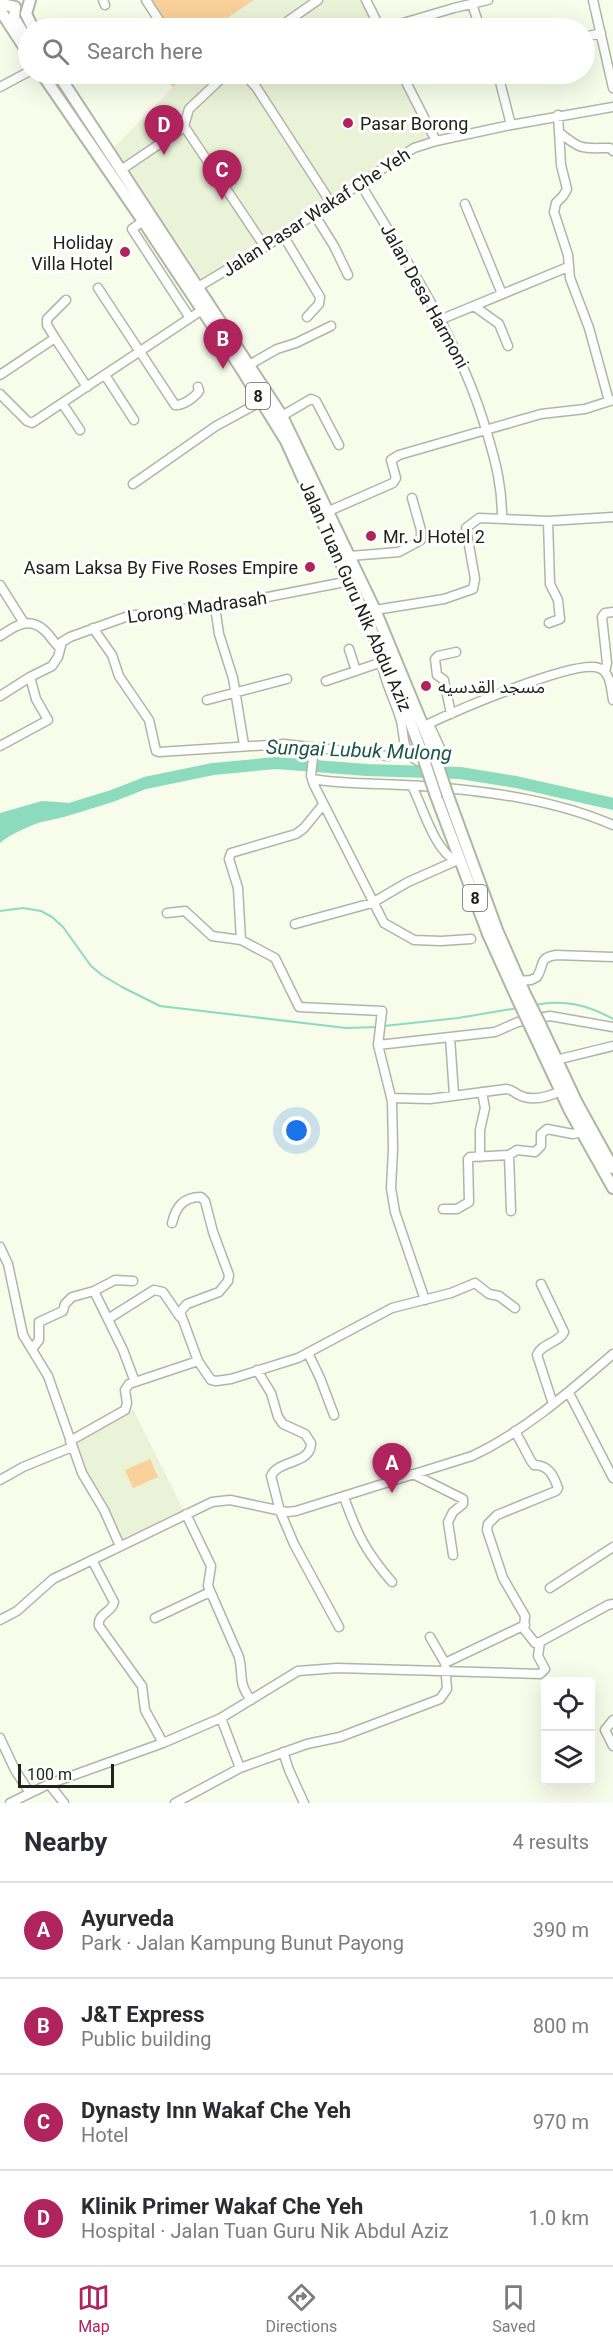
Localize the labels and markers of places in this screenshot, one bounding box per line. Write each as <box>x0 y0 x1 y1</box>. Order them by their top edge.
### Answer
pin: D <box>144 106 184 155</box>
place label: Pasar Borong <box>360 113 468 134</box>
marker: Pasar Borong <box>341 116 355 130</box>
pin: C <box>202 150 242 200</box>
place label: Holiday Villa Hotel <box>31 232 113 274</box>
marker: Holiday Villa Hotel <box>118 245 132 259</box>
pin: B <box>204 320 242 369</box>
place label: Mr. J Hotel 2 <box>383 526 485 547</box>
marker: Mr. J Hotel 2 <box>364 529 378 543</box>
place label: Asam Laksa By Five Roses Empire <box>24 557 298 578</box>
marker: Asam Laksa By Five Roses Empire <box>303 560 317 574</box>
place label: مسجد القدسيه <box>438 676 545 697</box>
marker: مسجد القدسيه <box>419 679 433 693</box>
pin: A <box>372 1444 412 1493</box>

